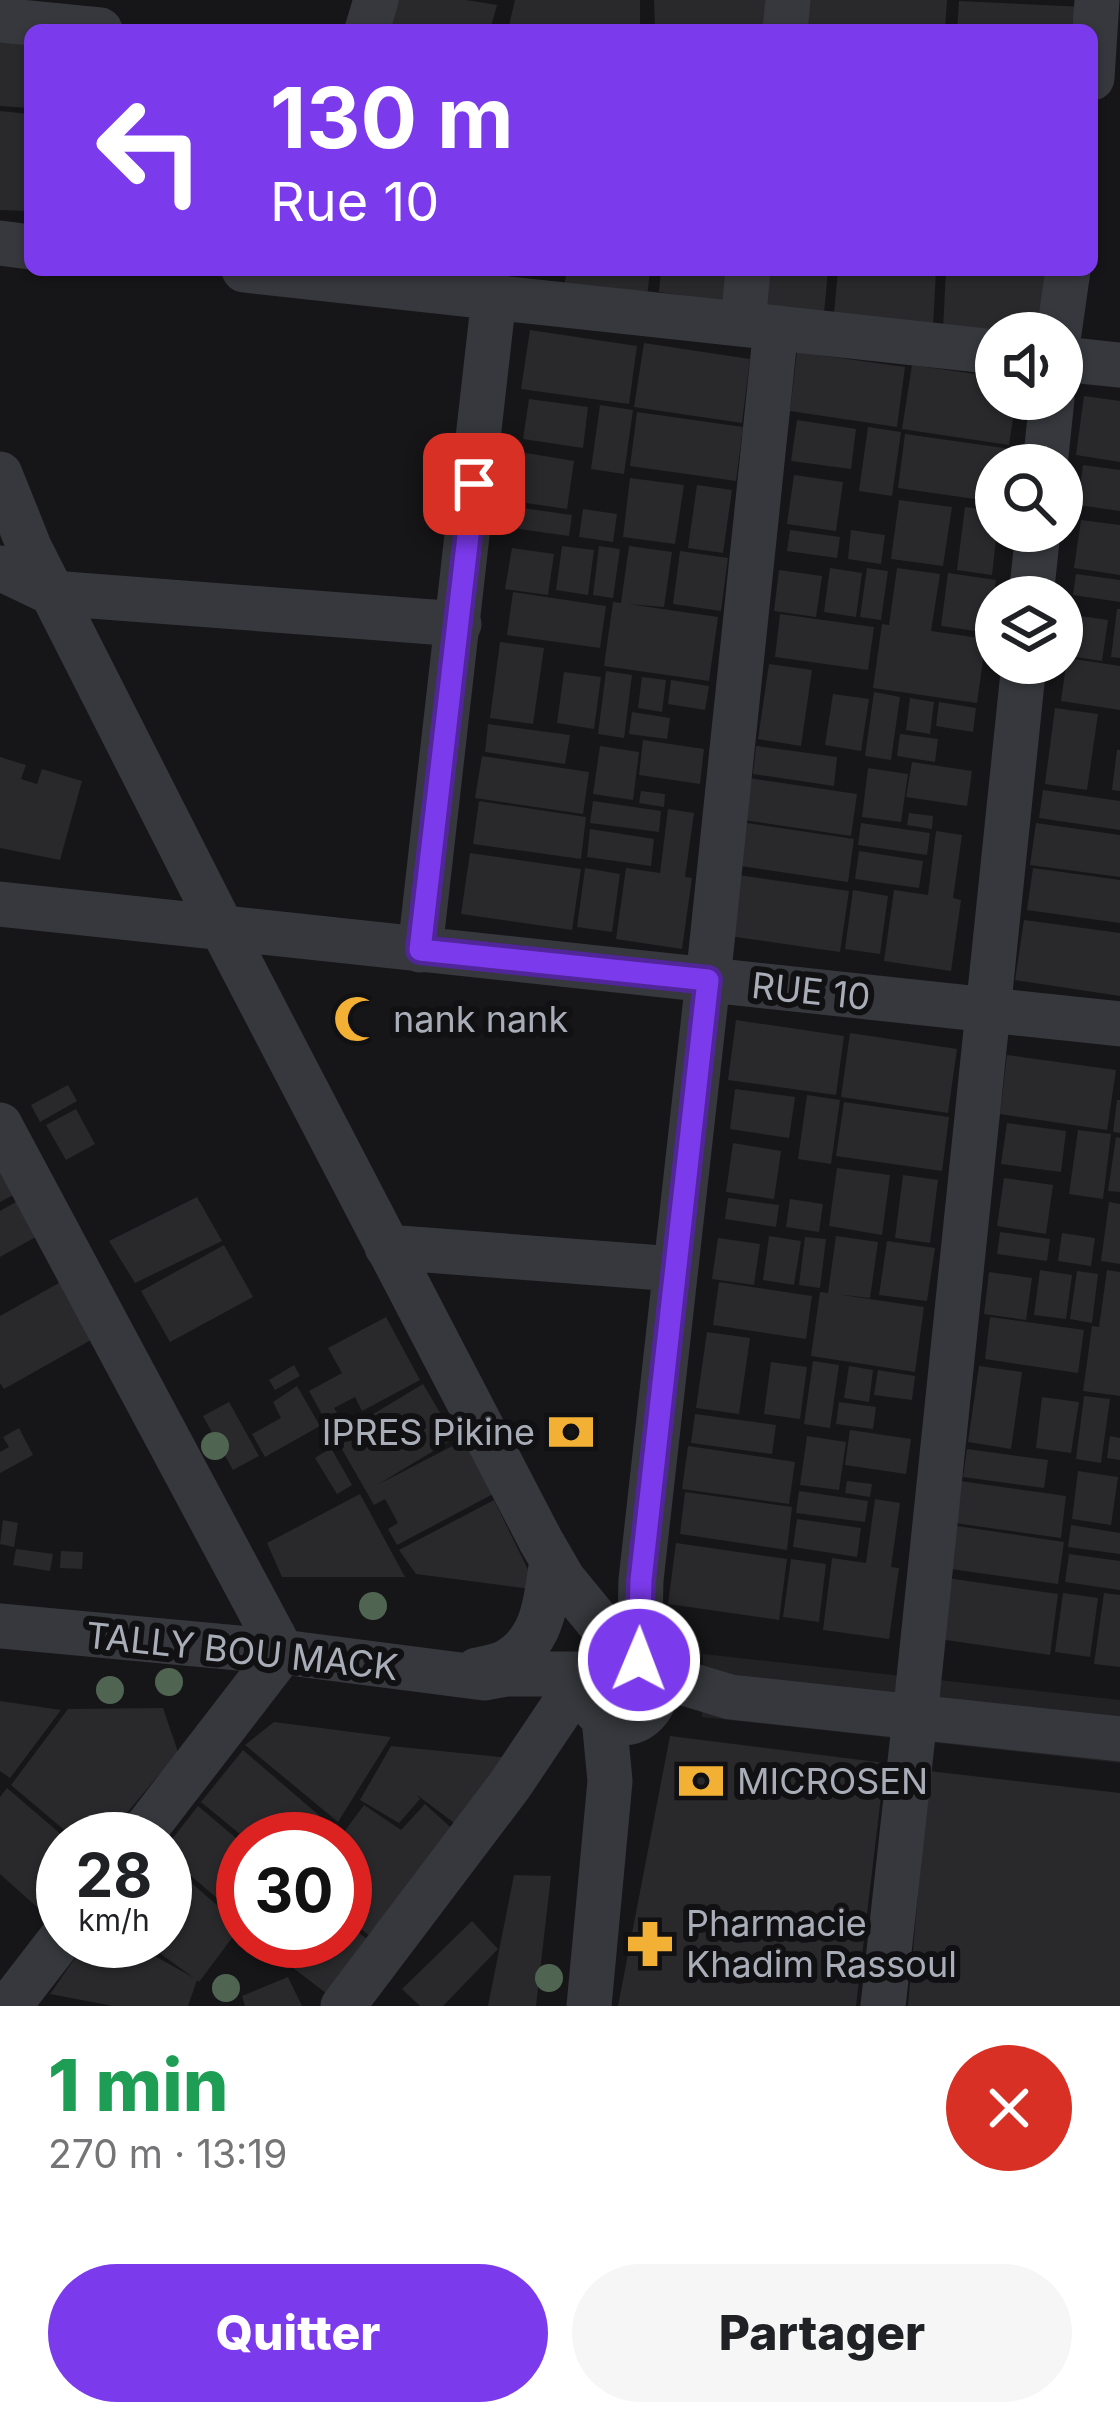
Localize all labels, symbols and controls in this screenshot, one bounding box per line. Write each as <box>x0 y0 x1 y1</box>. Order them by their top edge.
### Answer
text: 130 m <box>270 67 514 168</box>
icon: left <box>72 72 228 228</box>
text: Rue 10 <box>270 169 439 234</box>
map controls <box>975 312 1083 684</box>
button: sound <box>975 312 1083 420</box>
pin <box>423 433 525 535</box>
button: search <box>975 444 1083 552</box>
icon: arrive <box>441 451 507 517</box>
button: layers <box>975 576 1083 684</box>
street label: RUE 10 <box>749 963 873 1019</box>
mosque icon: nank nank <box>332 994 382 1044</box>
place label: nank nank <box>393 997 568 1041</box>
bank icon: IPRES Pikine <box>546 1407 596 1457</box>
place label: IPRES Pikine <box>322 1410 535 1454</box>
position arrow <box>576 1597 702 1723</box>
street label: TALLY BOU MACK <box>84 1613 400 1689</box>
bank icon: MICROSEN <box>676 1756 726 1806</box>
place label: MICROSEN <box>737 1759 928 1803</box>
speed limit sign: 30 <box>216 1812 372 1968</box>
text: 28 <box>76 1839 152 1911</box>
place label: Pharmacie Khadim Rassoul <box>686 1901 957 1986</box>
text: km/h <box>78 1902 150 1938</box>
pharmacy icon: Pharmacie Khadim Rassoul <box>625 1919 675 1969</box>
text: 1 min <box>48 2041 228 2128</box>
button: close <box>946 2045 1072 2171</box>
text: 270 m · 13:19 <box>48 2130 287 2177</box>
button: Quitter <box>48 2264 548 2402</box>
button: Partager <box>572 2264 1072 2402</box>

